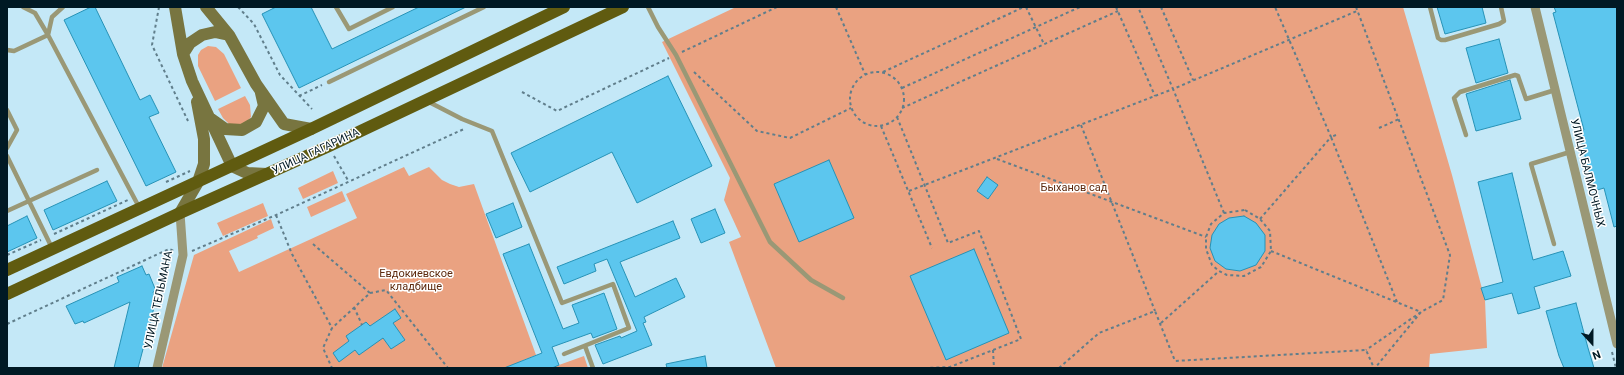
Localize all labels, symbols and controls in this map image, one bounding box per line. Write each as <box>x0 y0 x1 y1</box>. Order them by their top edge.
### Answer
street label: УЛИЦА БАЛМОЧНЫХ <box>1567 117 1607 229</box>
street label: УЛИЦА ГАГАРИНА <box>270 126 362 178</box>
park label: Быханов сад <box>1041 181 1107 195</box>
street label: УЛИЦА ТЕЛЬМАНА <box>142 250 176 350</box>
park label: Евдокиевское кладбище <box>379 267 453 293</box>
north arrow <box>1572 323 1612 363</box>
text: N <box>1591 347 1602 362</box>

